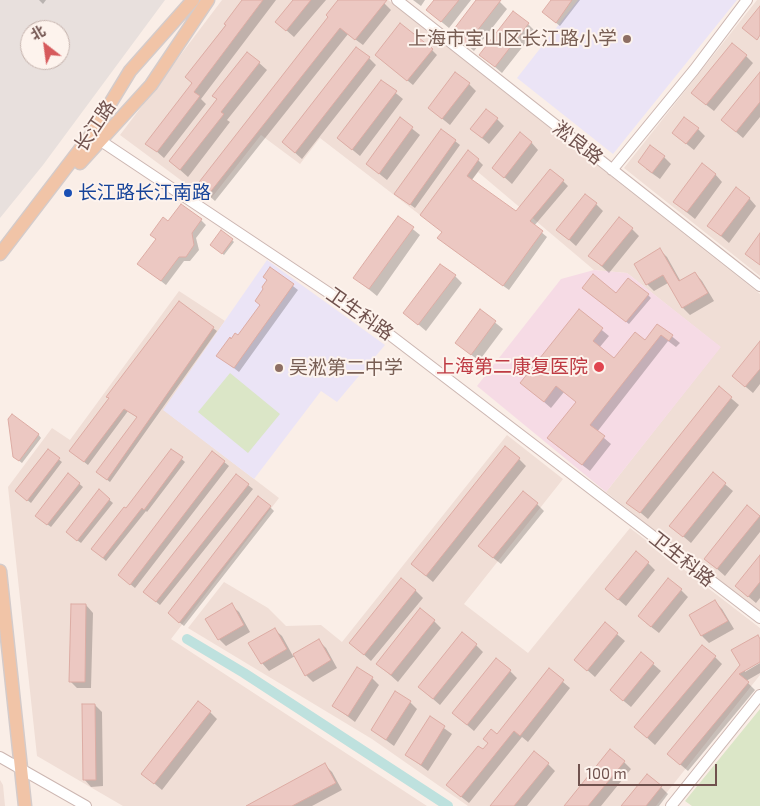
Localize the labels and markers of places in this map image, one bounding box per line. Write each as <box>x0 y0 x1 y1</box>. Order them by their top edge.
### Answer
place label: 上海市宝山区长江路小学 <box>408 28 617 50</box>
marker: 上海市宝山区长江路小学 <box>621 33 633 45</box>
place label: 长江路长江南路 <box>78 182 211 204</box>
marker: 长江路长江南路 <box>62 187 74 199</box>
place label: 上海第二康复医院 <box>436 356 588 378</box>
place label: 吴淞第二中学 <box>289 357 403 379</box>
marker: 上海第二康复医院 <box>592 360 606 374</box>
marker: 吴淞第二中学 <box>273 362 285 374</box>

